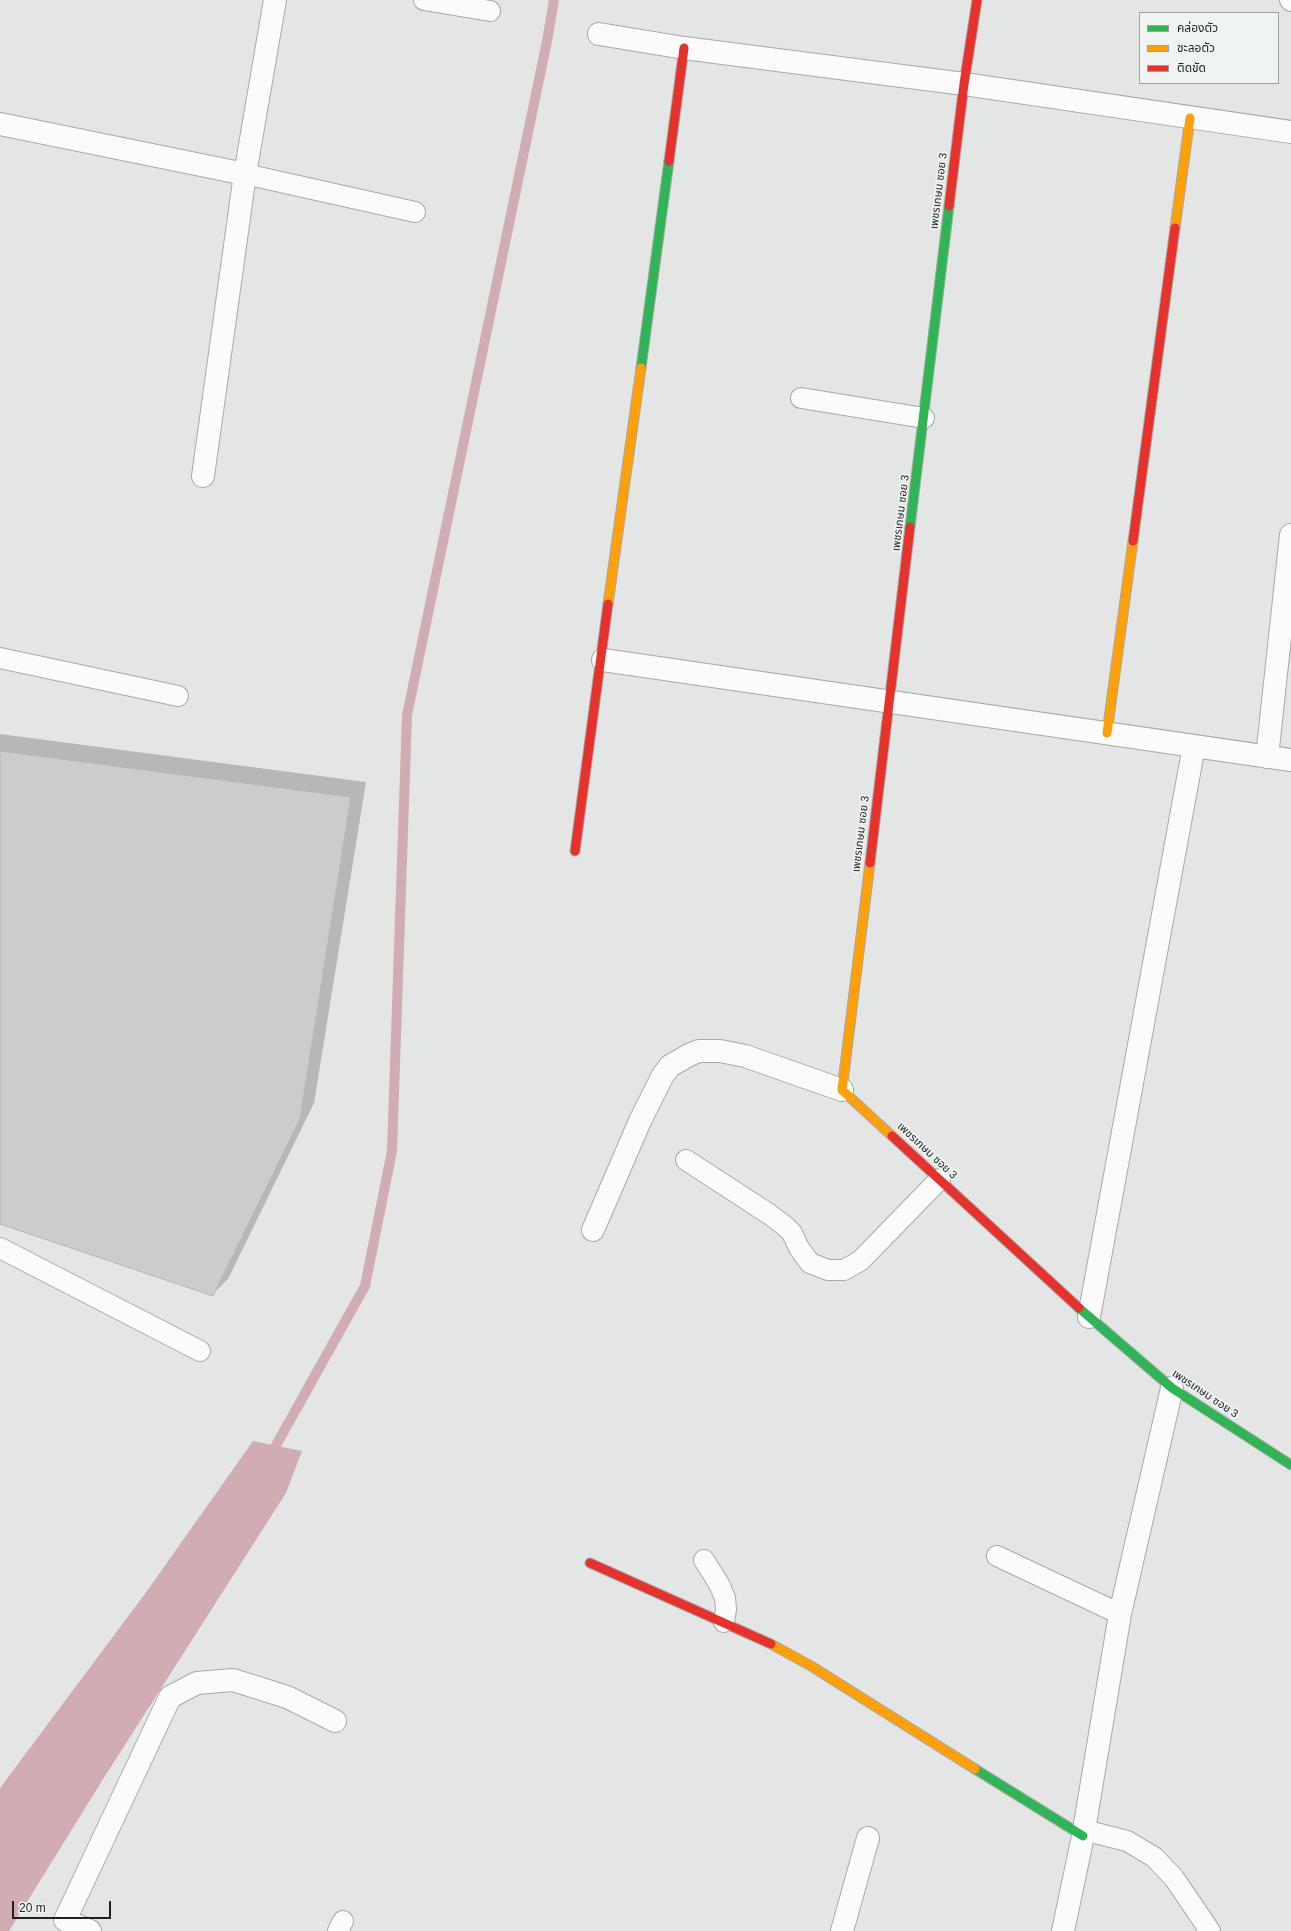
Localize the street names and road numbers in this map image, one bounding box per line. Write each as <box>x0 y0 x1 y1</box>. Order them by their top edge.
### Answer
street label: เพชรเกษม ซอย 3 <box>928 152 950 230</box>
street label: เพชรเกษม ซอย 3 <box>890 474 912 552</box>
street label: เพชรเกษม ซอย 3 <box>850 795 872 873</box>
street label: เพชรเกษม ซอย 3 <box>894 1120 960 1182</box>
street label: เพชรเกษม ซอย 3 <box>1169 1367 1241 1421</box>

